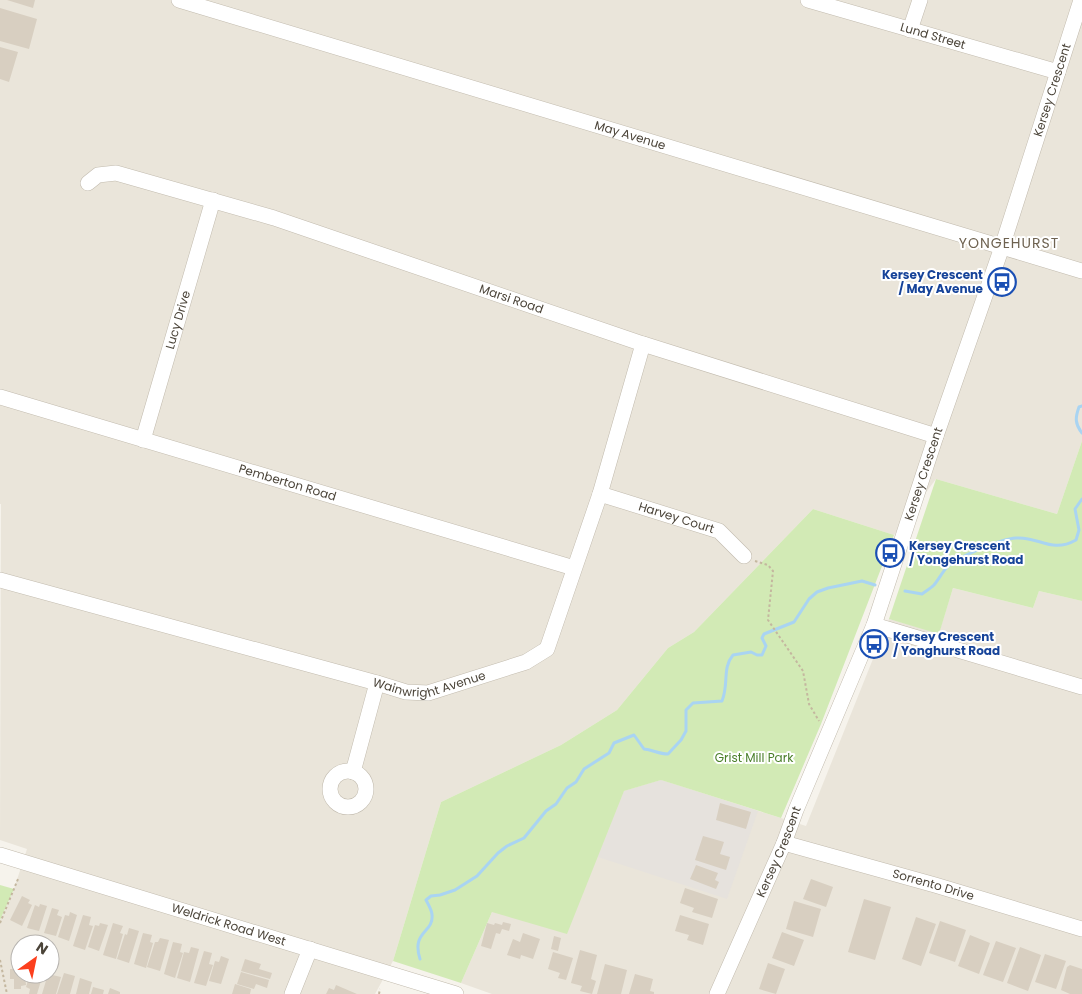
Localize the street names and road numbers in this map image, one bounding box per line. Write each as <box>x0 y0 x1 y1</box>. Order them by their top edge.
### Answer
street label: Lund Street <box>898 18 968 53</box>
street label: Kersey Crescent <box>1029 41 1075 139</box>
street label: May Avenue <box>593 116 668 154</box>
street label: Marsi Road <box>477 280 546 317</box>
street label: Lucy Drive <box>161 289 194 351</box>
street label: Kersey Crescent <box>900 425 946 523</box>
street label: Pemberton Road <box>237 460 339 505</box>
street label: Harvey Court <box>636 497 717 537</box>
street label: Wainwright Avenue <box>371 666 488 701</box>
street label: Kersey Crescent <box>752 804 805 900</box>
street label: Sorrento Drive <box>891 865 976 904</box>
street label: Weldrick Road West <box>170 899 288 950</box>

